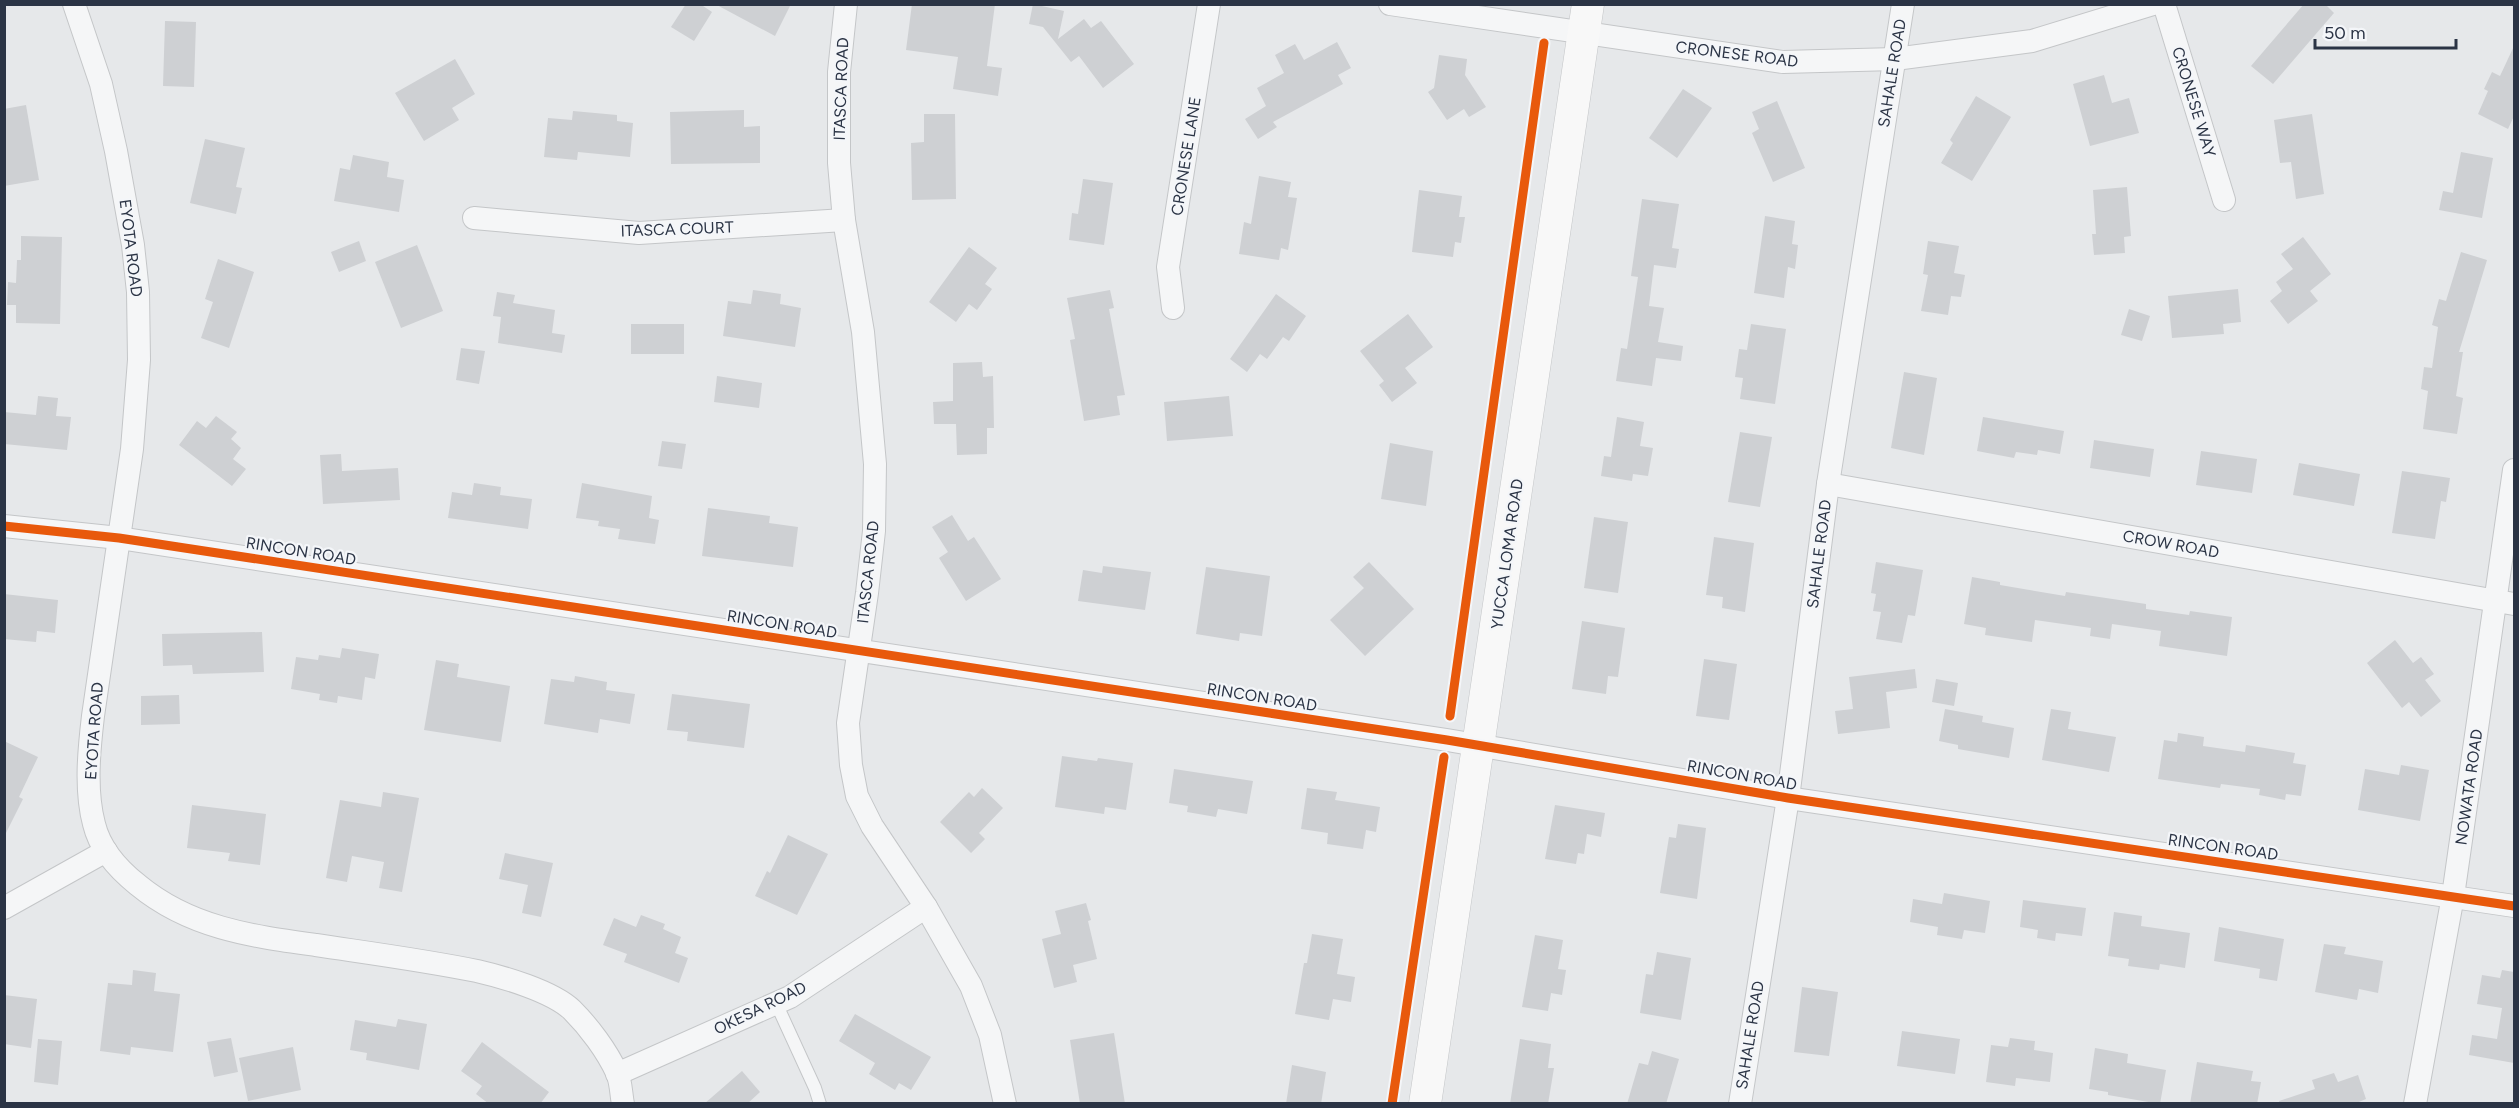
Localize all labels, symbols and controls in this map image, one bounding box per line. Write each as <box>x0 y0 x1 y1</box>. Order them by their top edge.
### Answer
scale bar <box>2315 12 2456 50</box>
street label: SAHALE ROAD <box>1874 17 1910 129</box>
text: 50 m <box>2324 22 2366 44</box>
street label: ITASCA ROAD <box>830 37 852 141</box>
street label: CRONESE ROAD <box>1675 37 1799 71</box>
street label: CRONESE WAY <box>2168 45 2220 160</box>
street label: CRONESE LANE <box>1167 95 1205 217</box>
street label: EYOTA ROAD <box>116 198 146 298</box>
street label: ITASCA COURT <box>620 218 734 240</box>
street label: YUCCA LOMA ROAD <box>1487 477 1527 631</box>
street label: SAHALE ROAD <box>1803 498 1835 610</box>
street label: ITASCA ROAD <box>853 520 883 624</box>
street label: CROW ROAD <box>2121 526 2221 562</box>
street label: RINCON ROAD <box>245 533 357 569</box>
street label: RINCON ROAD <box>726 606 838 642</box>
street label: RINCON ROAD <box>1206 679 1318 715</box>
street label: EYOTA ROAD <box>81 681 107 781</box>
street label: NOWATA ROAD <box>2451 728 2487 846</box>
street label: RINCON ROAD <box>1686 756 1798 794</box>
street label: RINCON ROAD <box>2167 830 2279 864</box>
street label: OKESA ROAD <box>711 977 809 1039</box>
street label: SAHALE ROAD <box>1732 979 1768 1091</box>

